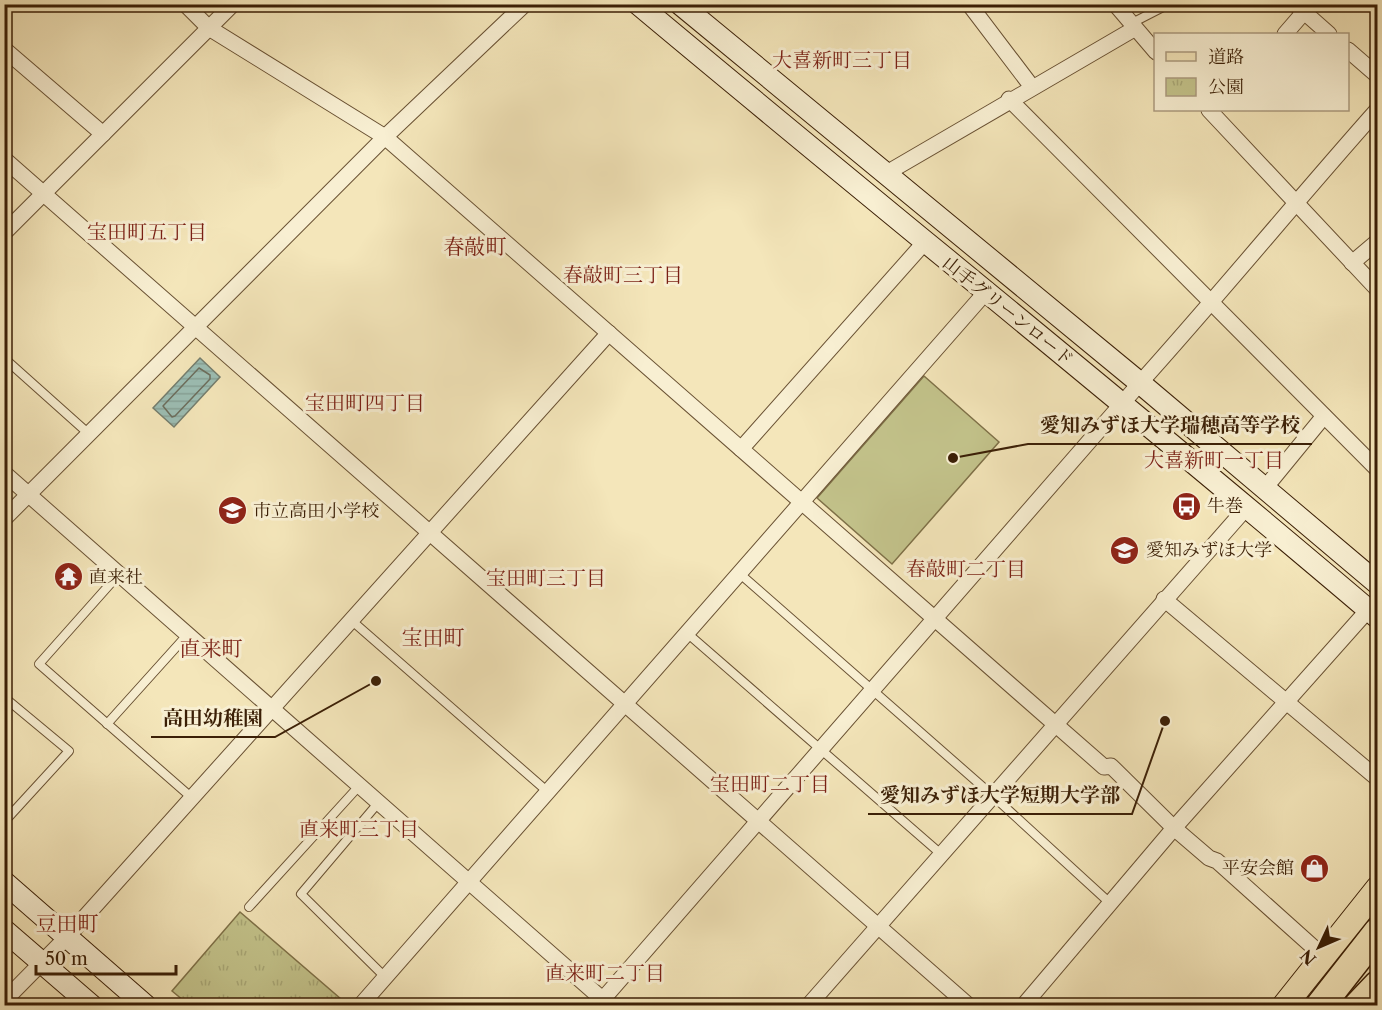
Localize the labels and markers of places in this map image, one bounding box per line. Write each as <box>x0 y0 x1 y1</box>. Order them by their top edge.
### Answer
callout: 愛知みずほ大学瑞穂高等学校 <box>1028 406 1312 444</box>
bus stop icon: 牛巻 <box>1170 490 1202 522</box>
school or university icon: 市立高田小学校 <box>216 495 248 527</box>
place label: 牛巻 <box>1207 495 1243 517</box>
place label: 市立高田小学校 <box>253 500 379 522</box>
school or university icon: 愛知みずほ大学 <box>1109 534 1141 566</box>
place label: 愛知みずほ大学 <box>1146 539 1272 561</box>
temple icon: 直来社 <box>52 561 84 593</box>
place label: 直来社 <box>89 566 143 588</box>
callout: 高田幼稚園 <box>151 699 275 737</box>
callout: 愛知みずほ大学短期大学部 <box>868 776 1132 814</box>
shop icon: 平安会館 <box>1299 852 1331 884</box>
place label: 平安会館 <box>1222 857 1294 879</box>

